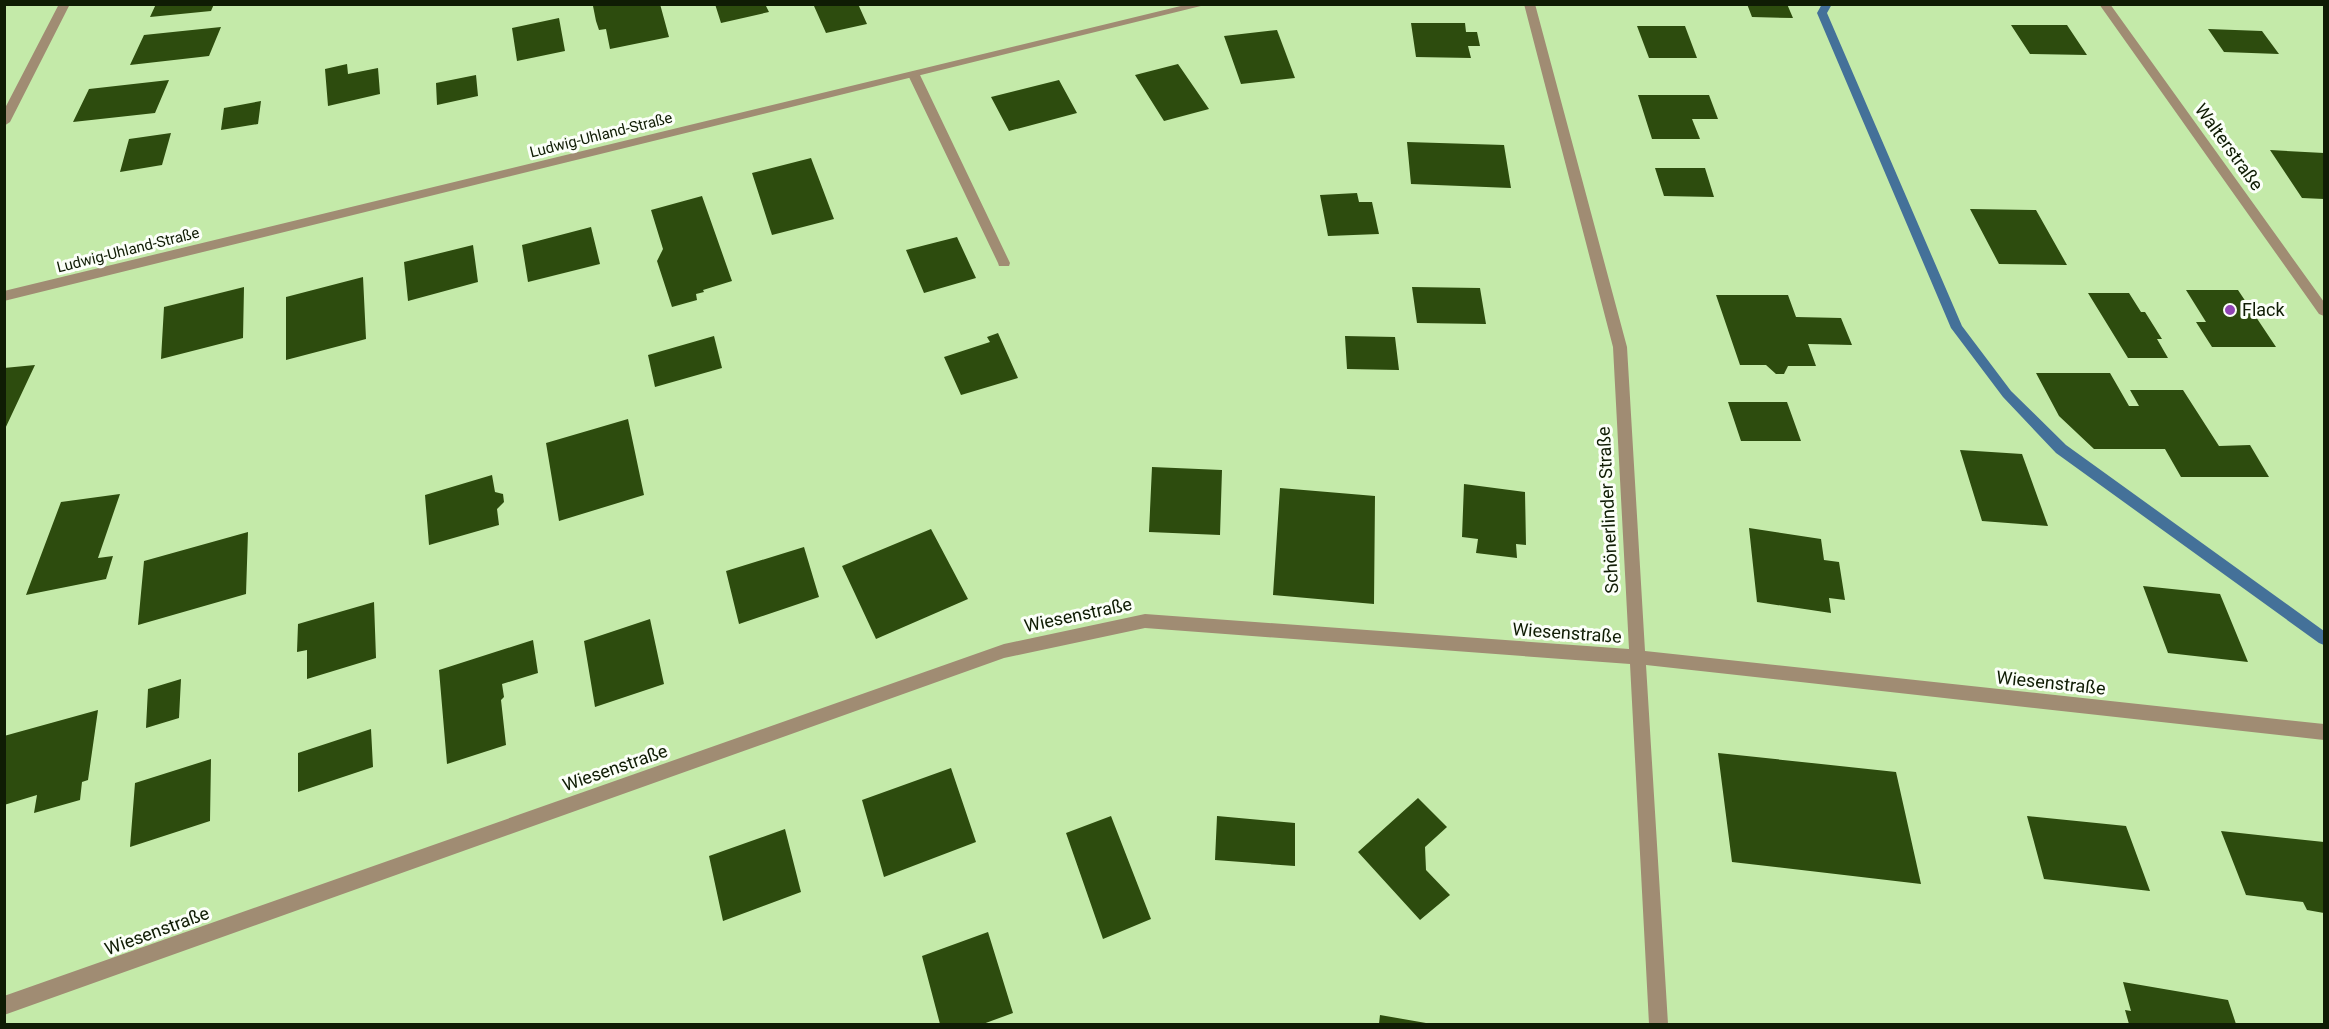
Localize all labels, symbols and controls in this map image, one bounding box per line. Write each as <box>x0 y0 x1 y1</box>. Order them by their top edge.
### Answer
street label: Walterstraße <box>2191 99 2268 194</box>
street label: Ludwig-Uhland-Straße <box>528 109 674 161</box>
street label: Ludwig-Uhland-Straße <box>55 224 201 276</box>
place label: Flack <box>2242 299 2286 320</box>
marker: Flack <box>2223 303 2237 317</box>
street label: Schönerlinder Straße <box>1593 426 1622 594</box>
street label: Wiesenstraße <box>1022 593 1134 636</box>
street label: Wiesenstraße <box>1512 618 1622 647</box>
street label: Wiesenstraße <box>1995 666 2107 699</box>
street label: Wiesenstraße <box>560 740 670 795</box>
street label: Wiesenstraße <box>102 902 212 959</box>

